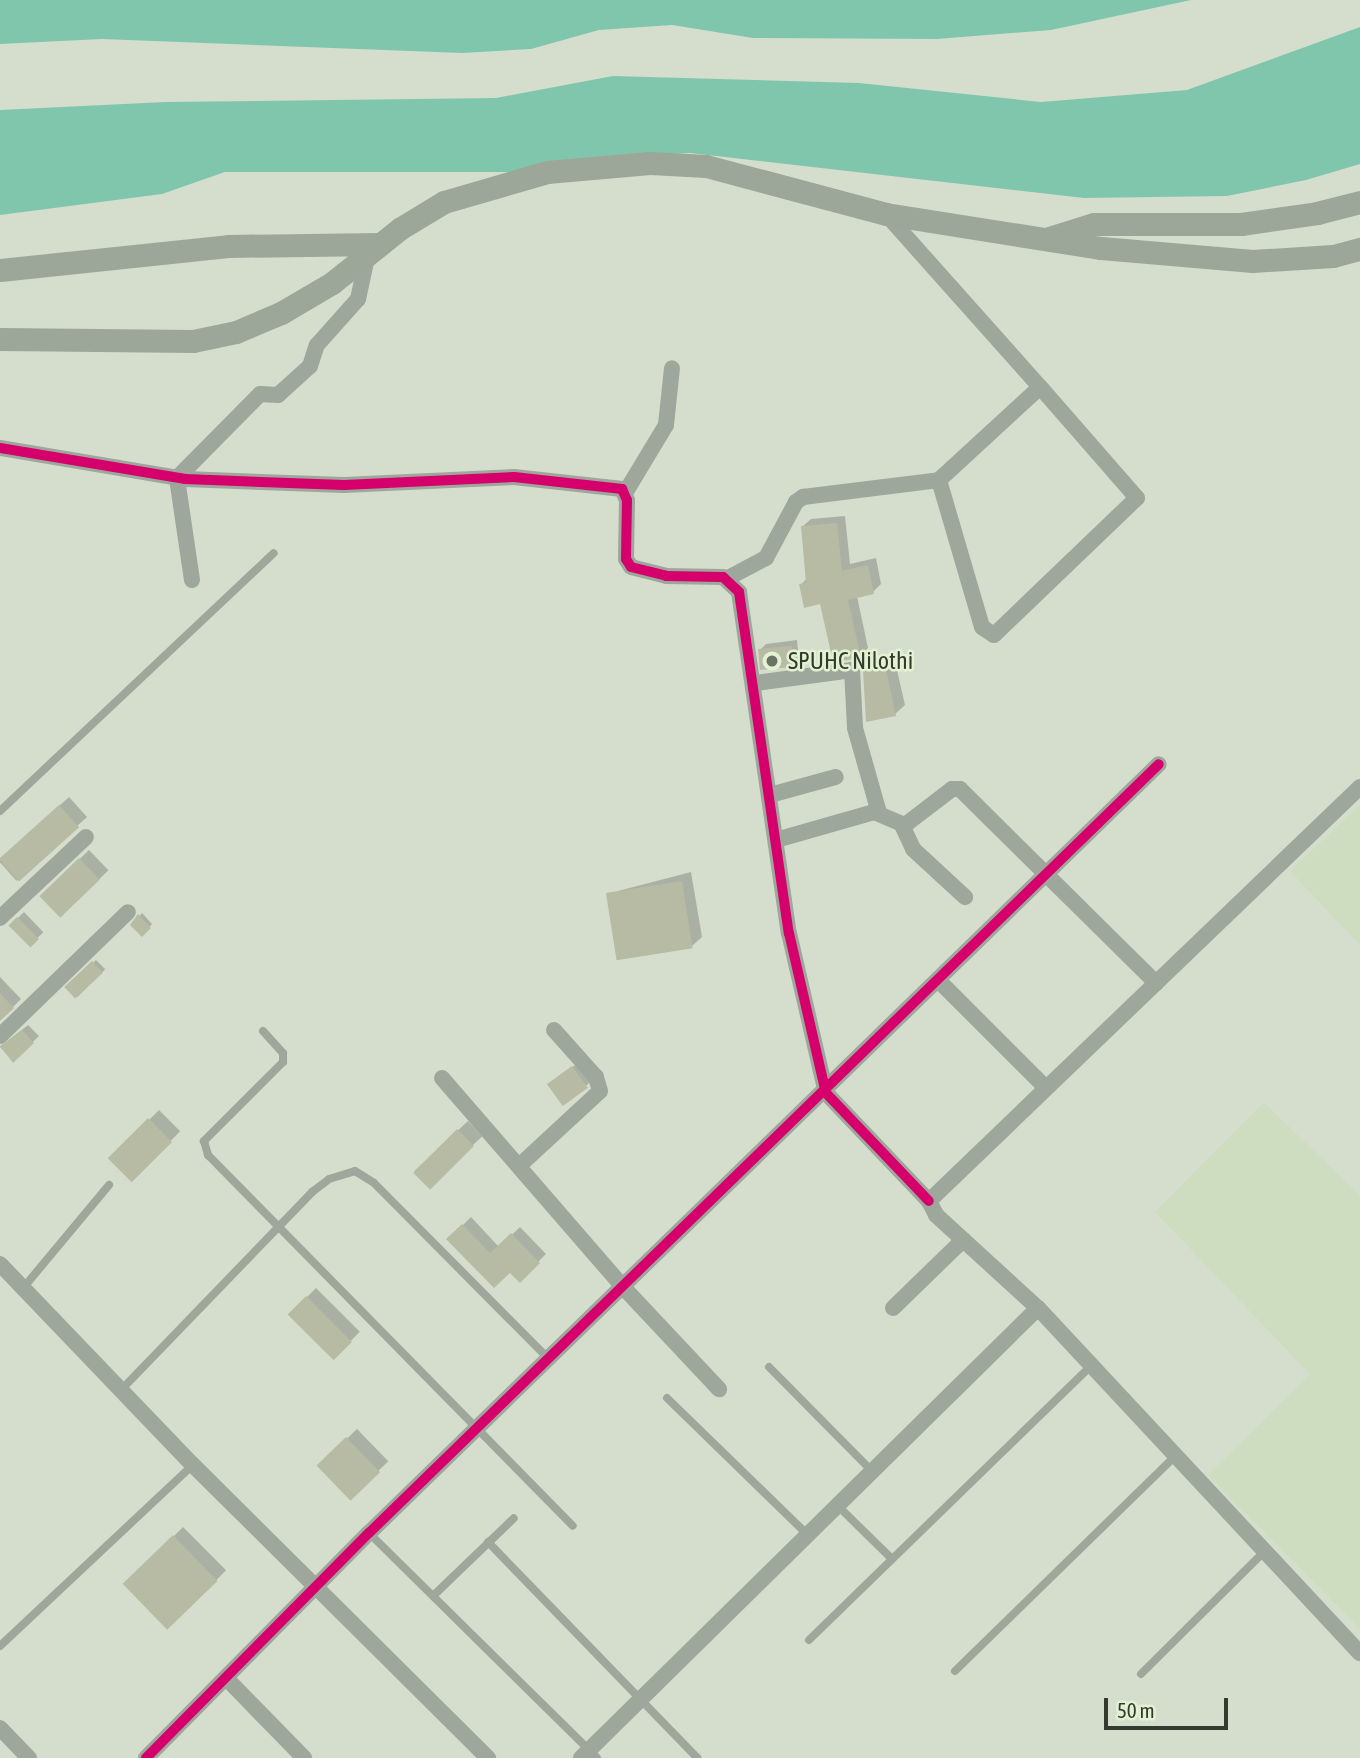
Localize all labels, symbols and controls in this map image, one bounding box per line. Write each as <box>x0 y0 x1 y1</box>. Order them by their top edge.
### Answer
place label: SPUHC Nilothi <box>788 647 913 675</box>
marker: SPUHC Nilothi <box>762 651 782 671</box>
scale bar <box>1108 1684 1232 1728</box>
text: 50 m <box>1117 1698 1155 1722</box>

